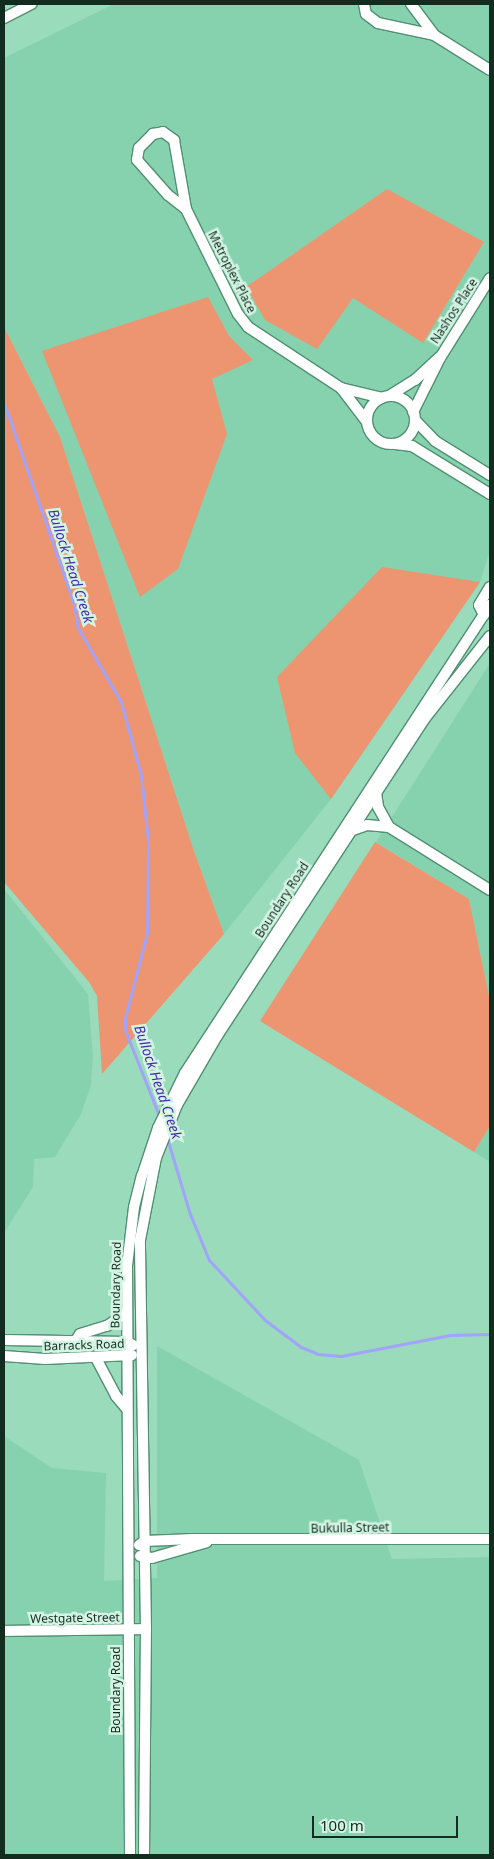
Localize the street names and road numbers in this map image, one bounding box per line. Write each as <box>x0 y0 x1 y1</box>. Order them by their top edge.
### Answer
street label: Metroplex Place <box>205 229 259 315</box>
street label: Nashos Place <box>428 276 480 346</box>
street label: Boundary Road <box>252 860 312 940</box>
street label: Boundary Road <box>108 1241 124 1329</box>
street label: Barracks Road <box>43 1336 125 1354</box>
street label: Bukulla Street <box>311 1520 389 1536</box>
street label: Westgate Street <box>30 1610 120 1626</box>
street label: Boundary Road <box>109 1646 123 1734</box>

